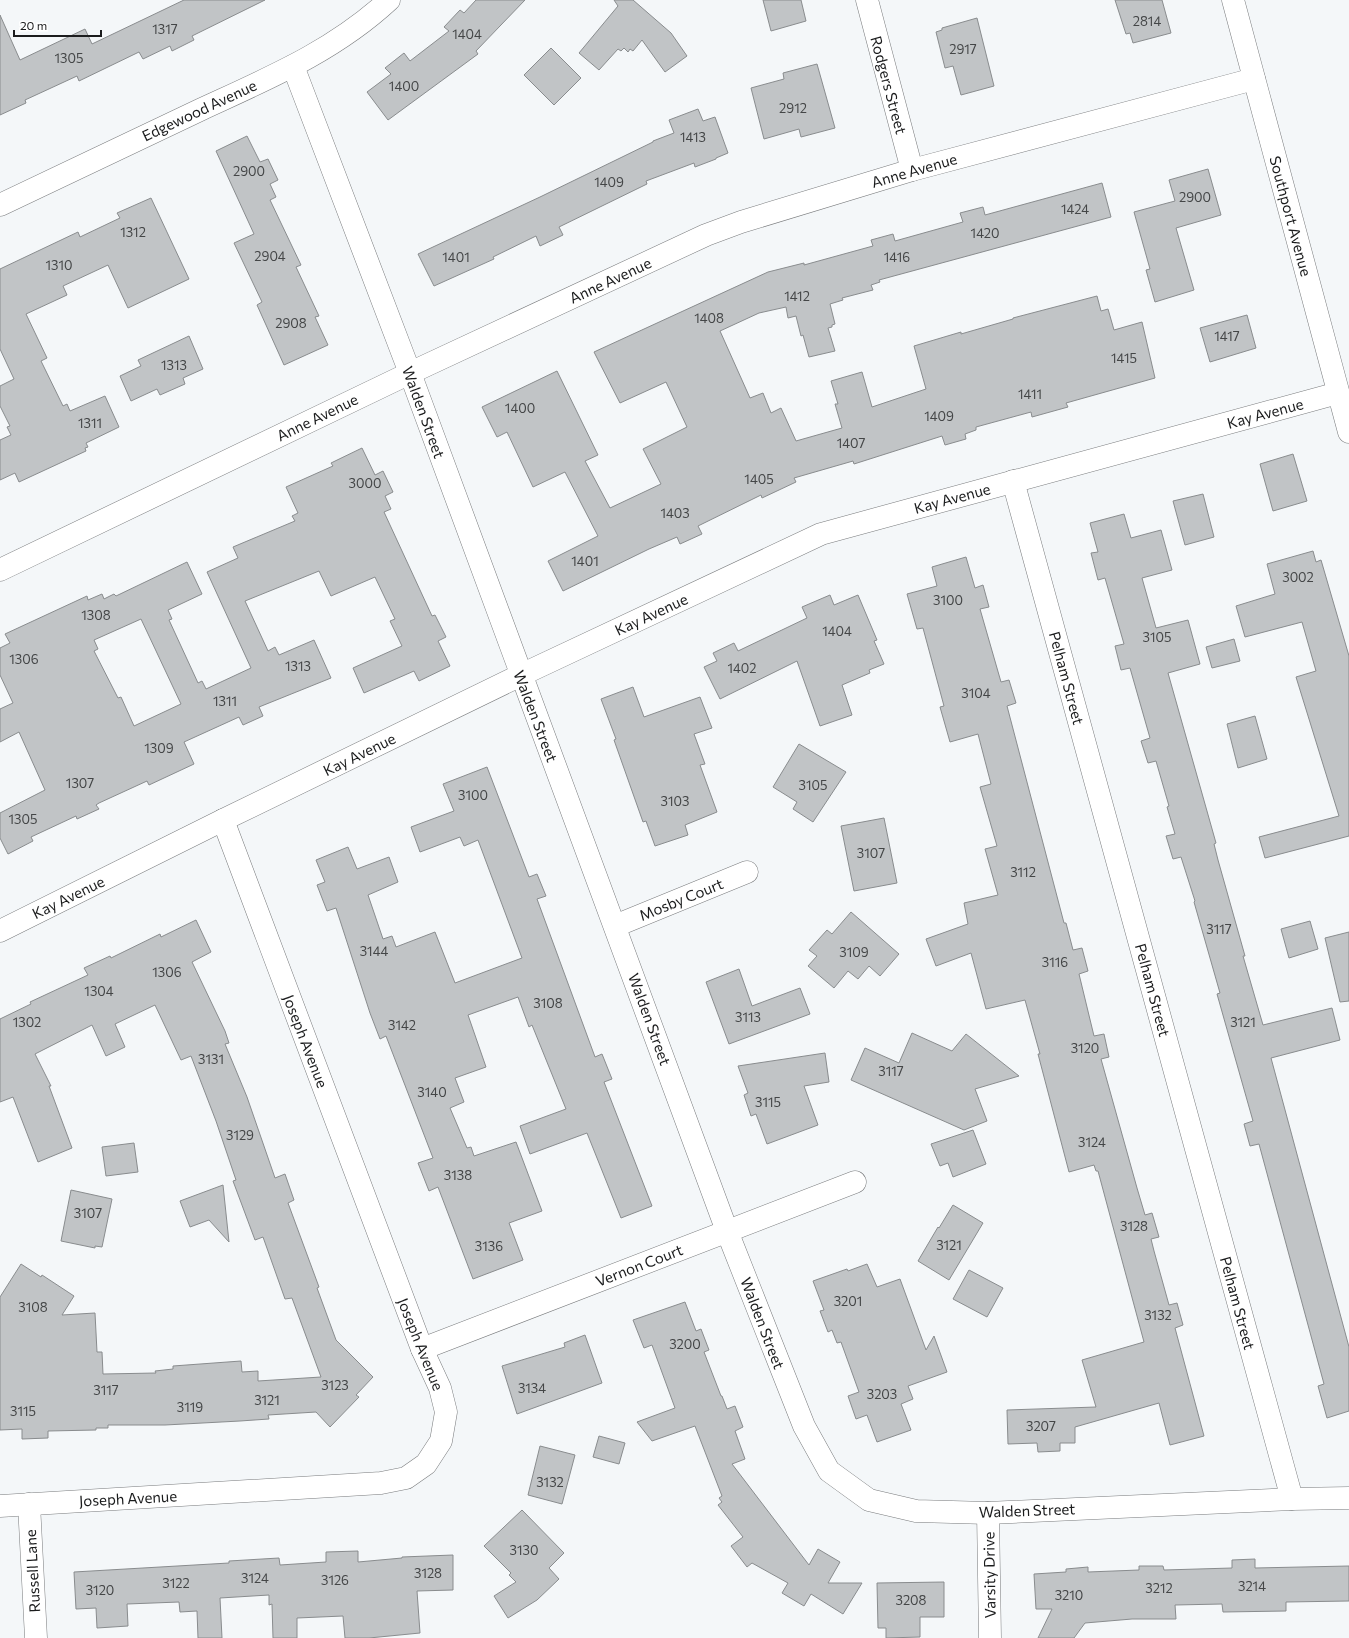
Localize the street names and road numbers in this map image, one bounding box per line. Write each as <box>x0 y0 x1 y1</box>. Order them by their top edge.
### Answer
street label: Rodgers Street <box>867 34 911 136</box>
street label: Edgewood Avenue <box>139 76 259 144</box>
street label: Anne Avenue <box>869 149 959 191</box>
street label: Southport Avenue <box>1266 154 1316 278</box>
street label: Anne Avenue <box>566 253 654 307</box>
street label: Walden Street <box>399 364 449 460</box>
street label: Anne Avenue <box>273 390 361 444</box>
street label: Kay Avenue <box>1225 394 1305 432</box>
street label: Kay Avenue <box>912 479 992 517</box>
street label: Kay Avenue <box>612 589 690 639</box>
street label: Pelham Street <box>1046 629 1088 727</box>
street label: Walden Street <box>510 668 562 764</box>
street label: Kay Avenue <box>320 729 398 779</box>
street label: Kay Avenue <box>29 872 107 922</box>
street label: Mosby Court <box>636 874 726 924</box>
street label: Pelham Street <box>1132 941 1174 1039</box>
street label: Walden Street <box>625 971 675 1067</box>
street label: Joseph Avenue <box>280 992 332 1090</box>
street label: Vernon Court <box>593 1240 685 1290</box>
street label: Pelham Street <box>1217 1254 1259 1352</box>
street label: Walden Street <box>737 1275 789 1371</box>
street label: Joseph Avenue <box>394 1295 448 1393</box>
street label: Joseph Avenue <box>78 1486 178 1510</box>
street label: Walden Street <box>978 1499 1076 1521</box>
street label: Russell Lane <box>21 1529 43 1613</box>
street label: Varsity Drive <box>979 1531 999 1619</box>

